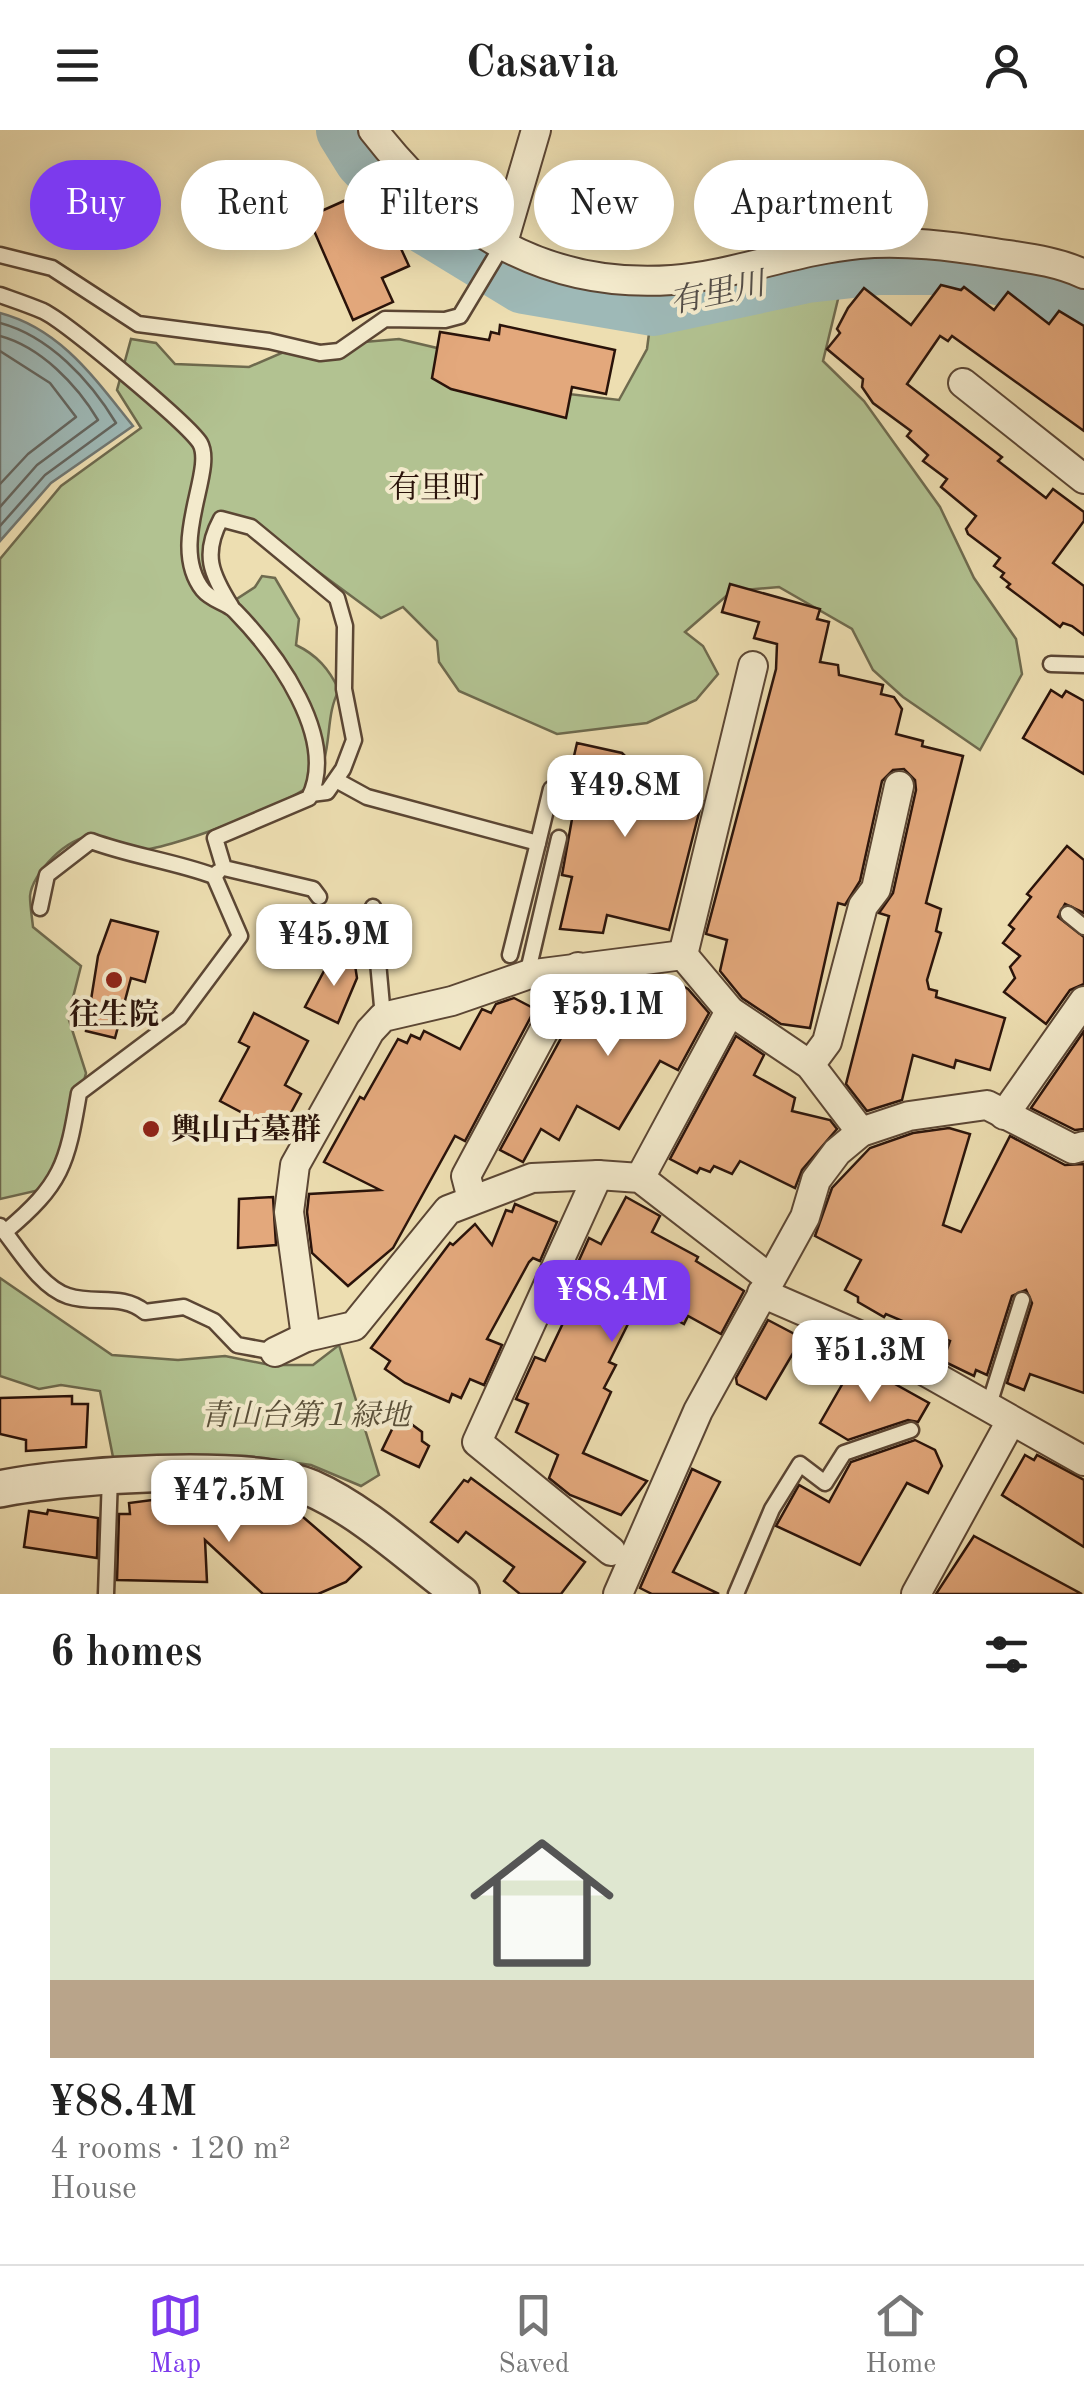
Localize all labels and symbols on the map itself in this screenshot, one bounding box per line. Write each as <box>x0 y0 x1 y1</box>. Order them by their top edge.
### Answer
water label: 有里川 <box>667 266 771 321</box>
district label: 有里町 <box>388 470 484 506</box>
pin: ¥49.8M <box>544 755 706 840</box>
pin: ¥45.9M <box>253 904 415 989</box>
marker: 往生院 <box>103 969 125 991</box>
pin: ¥59.1M <box>527 974 689 1059</box>
place label: 往生院 <box>69 998 159 1031</box>
place label: 輿山古墓群 <box>171 1113 321 1146</box>
marker: 輿山古墓群 <box>140 1118 162 1140</box>
pin: ¥88.4M <box>531 1260 693 1345</box>
pin: ¥51.3M <box>789 1320 951 1405</box>
park label: 青山台第１緑地 <box>200 1399 413 1432</box>
pin: ¥47.5M <box>148 1460 310 1545</box>

